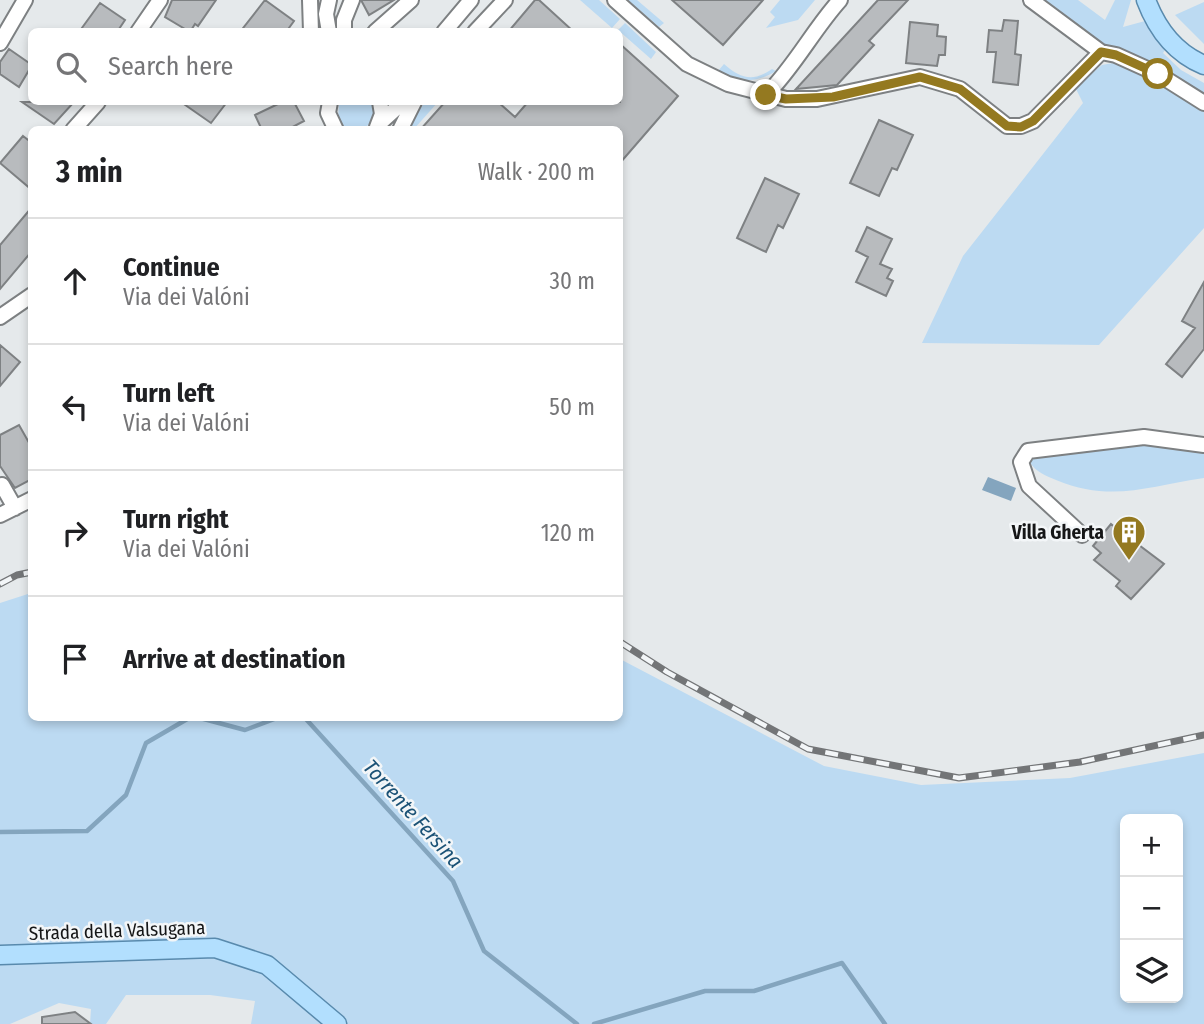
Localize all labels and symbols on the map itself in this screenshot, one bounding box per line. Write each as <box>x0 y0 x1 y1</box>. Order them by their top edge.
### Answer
route start <box>1142 58 1173 89</box>
route end <box>750 79 781 110</box>
building icon: Villa Gherta <box>1110 513 1148 562</box>
place label: Villa Gherta <box>1011 521 1104 544</box>
water label: Torrente Fersina <box>357 754 469 874</box>
street label: Strada della Valsugana <box>28 916 206 945</box>

